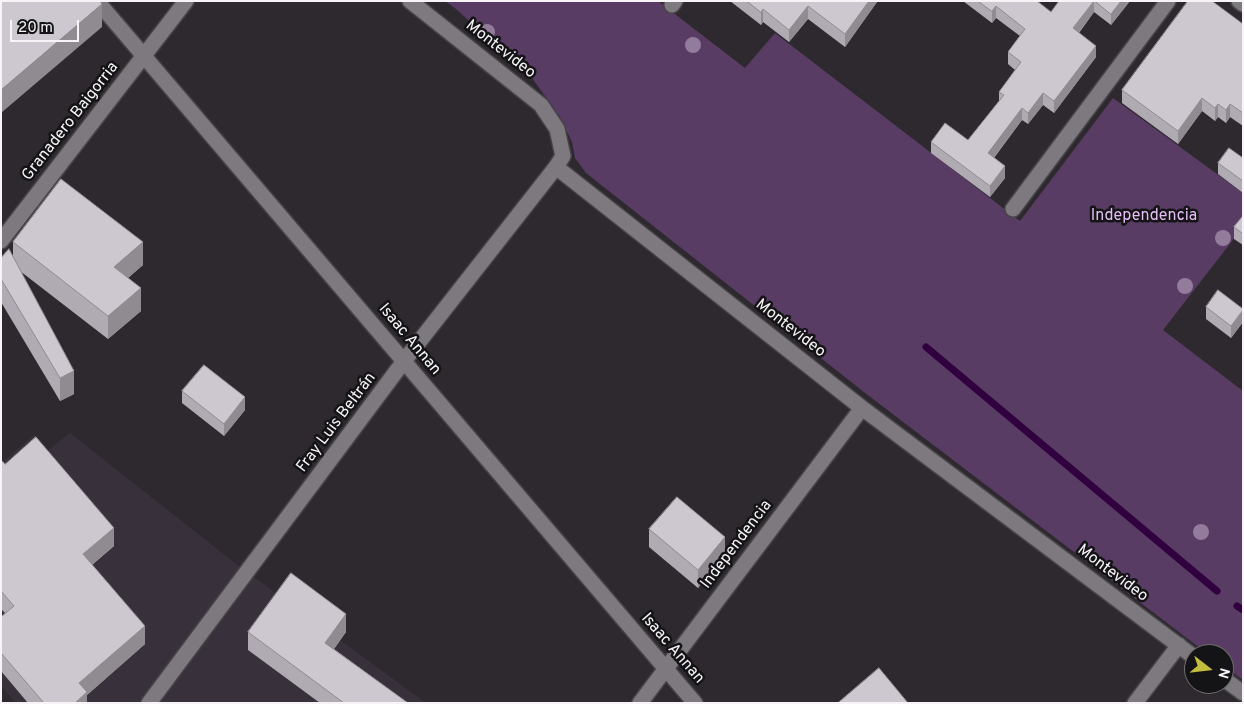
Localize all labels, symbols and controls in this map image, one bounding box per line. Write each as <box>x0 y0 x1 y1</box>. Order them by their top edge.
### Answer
scale bar <box>12 10 81 42</box>
street label: Montevideo <box>461 17 539 83</box>
text: 20 m <box>18 19 53 38</box>
street label: Granadero Baigorria <box>19 59 123 185</box>
park label: Independencia <box>1091 207 1197 227</box>
street label: Montevideo <box>751 296 829 362</box>
street label: Isaac Annan <box>374 300 444 380</box>
street label: Fray Luis Beltrán <box>293 369 381 477</box>
street label: Independencia <box>697 497 777 593</box>
street label: Montevideo <box>1073 541 1151 607</box>
street label: Isaac Annan <box>636 610 708 688</box>
north arrow <box>1184 644 1234 694</box>
text: N <box>1213 666 1232 680</box>

